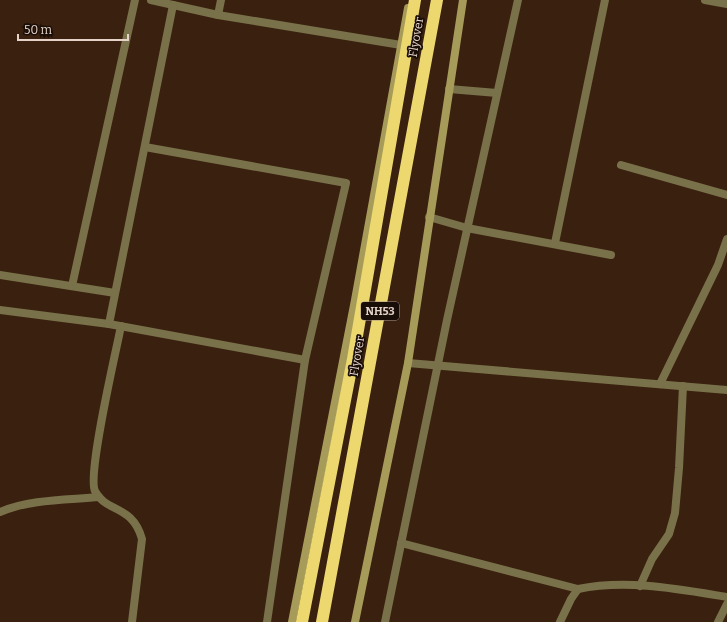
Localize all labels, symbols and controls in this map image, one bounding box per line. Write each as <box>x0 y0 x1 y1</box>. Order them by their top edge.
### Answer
street label: Flyover <box>406 15 427 58</box>
scale bar <box>18 16 128 42</box>
text: 50 m <box>24 23 53 37</box>
road number: NH53 <box>361 302 399 320</box>
street label: Flyover <box>347 334 368 377</box>

